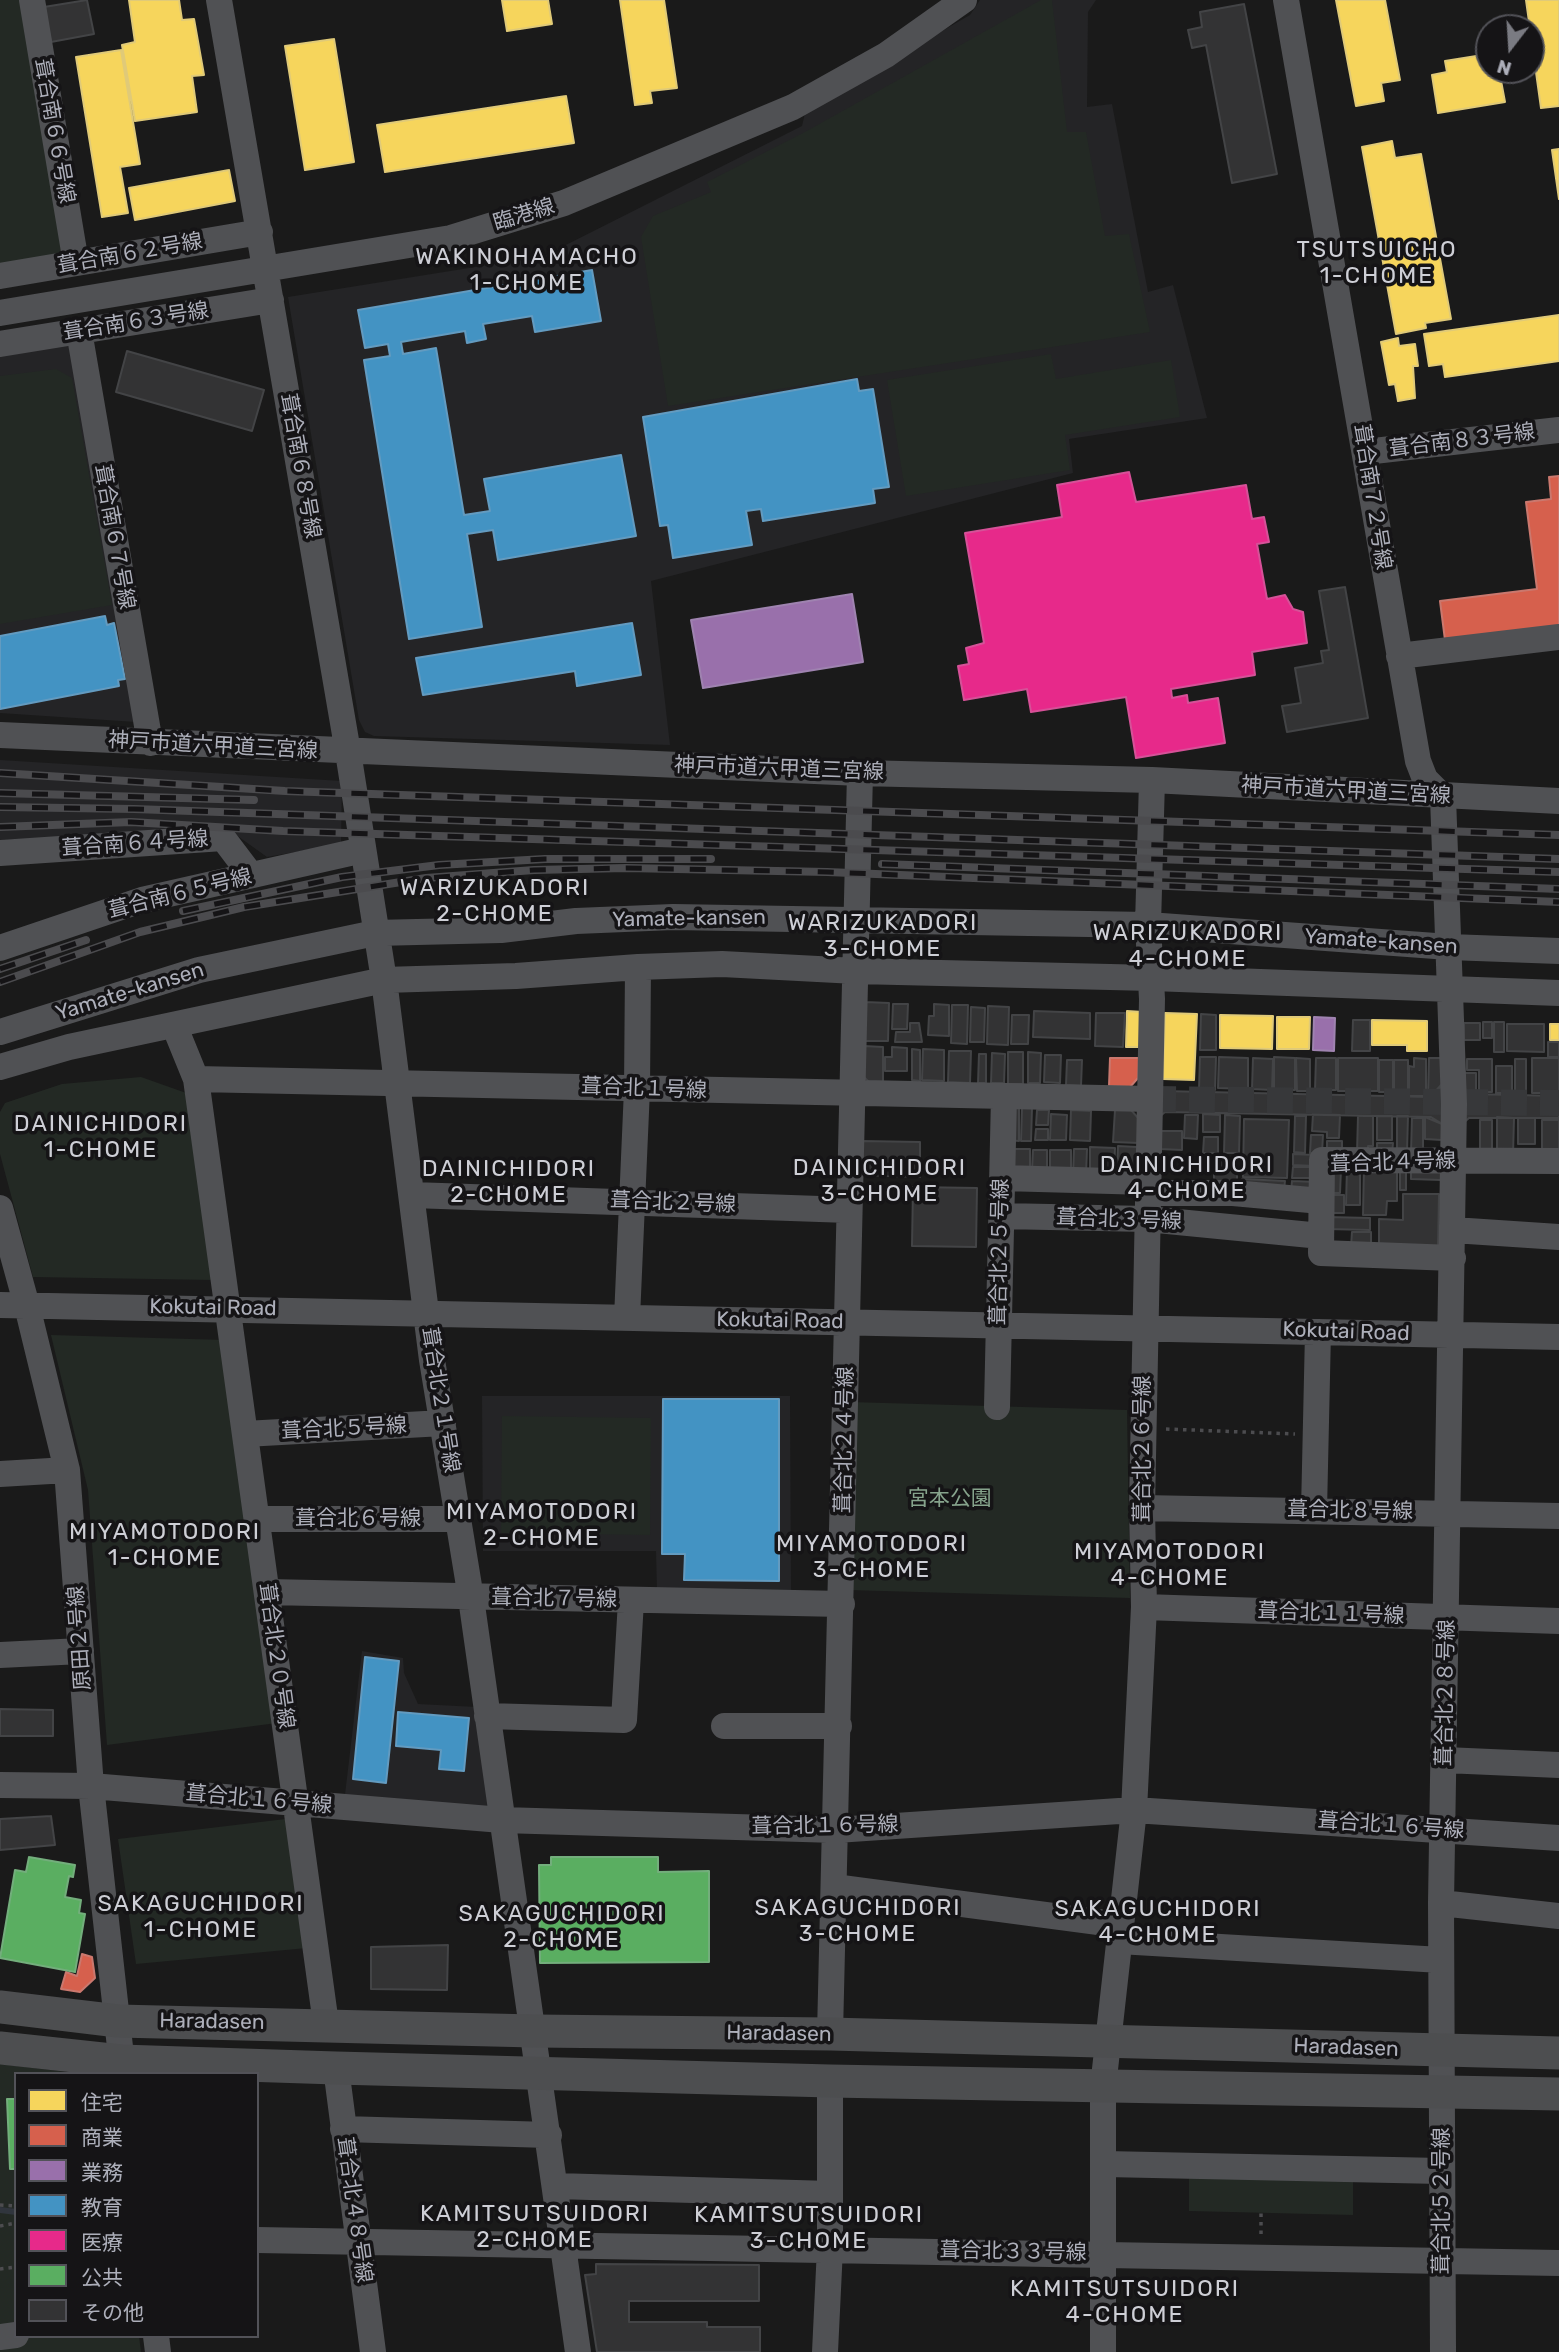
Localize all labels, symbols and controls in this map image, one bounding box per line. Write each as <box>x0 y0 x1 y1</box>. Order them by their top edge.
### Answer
north arrow <box>1475 14 1545 84</box>
text: N <box>1494 55 1514 81</box>
street label: 葺合南６６号線 <box>29 56 79 206</box>
street label: 臨港線 <box>490 194 558 236</box>
street label: 葺合南６２号線 <box>55 229 205 279</box>
district label: TSUTSUICHO 1-CHOME <box>1298 236 1456 290</box>
district label: WAKINOHAMACHO 1-CHOME <box>417 243 637 297</box>
street label: 葺合南６３号線 <box>61 298 211 346</box>
street label: 葺合南６８号線 <box>275 391 325 541</box>
street label: 葺合南８３号線 <box>1388 420 1536 462</box>
street label: 葺合南７２号線 <box>1348 422 1396 572</box>
street label: 葺合南６７号線 <box>89 462 139 612</box>
street label: 神戸市道六甲道三宮線 <box>107 728 319 764</box>
street label: 神戸市道六甲道三宮線 <box>674 753 884 785</box>
street label: 神戸市道六甲道三宮線 <box>1240 773 1452 809</box>
street label: 葺合南６４号線 <box>61 826 209 862</box>
street label: 葺合南６５号線 <box>106 864 254 924</box>
district label: WARIZUKADORI 2-CHOME <box>401 874 589 928</box>
street label: Yamate-kansen <box>612 905 766 933</box>
district label: WARIZUKADORI 3-CHOME <box>789 909 977 963</box>
district label: WARIZUKADORI 4-CHOME <box>1094 919 1282 973</box>
street label: Yamate-kansen <box>1304 924 1458 960</box>
street label: Yamate-kansen <box>53 958 207 1026</box>
street label: 葺合北１号線 <box>581 1074 707 1104</box>
district label: DAINICHIDORI 1-CHOME <box>15 1110 187 1164</box>
street label: 葺合北４号線 <box>1330 1148 1456 1178</box>
district label: DAINICHIDORI 4-CHOME <box>1101 1151 1273 1205</box>
district label: DAINICHIDORI 3-CHOME <box>794 1154 966 1208</box>
district label: DAINICHIDORI 2-CHOME <box>423 1155 595 1209</box>
street label: 葺合北２５号線 <box>986 1178 1014 1326</box>
street label: 葺合北２号線 <box>610 1188 736 1218</box>
street label: 葺合北３号線 <box>1056 1205 1182 1235</box>
street label: Kokutai Road <box>149 1294 277 1322</box>
street label: Kokutai Road <box>716 1307 844 1335</box>
street label: Kokutai Road <box>1282 1317 1410 1347</box>
street label: 葺合北２１号線 <box>416 1325 464 1475</box>
street label: 葺合北２４号線 <box>831 1366 859 1514</box>
street label: 葺合北２６号線 <box>1130 1376 1156 1522</box>
street label: 葺合北５号線 <box>280 1413 408 1445</box>
park label: 宮本公園 <box>908 1486 992 1512</box>
street label: 葺合北８号線 <box>1287 1497 1413 1525</box>
district label: MIYAMOTODORI 2-CHOME <box>448 1498 636 1552</box>
street label: 葺合北６号線 <box>295 1506 421 1532</box>
district label: MIYAMOTODORI 1-CHOME <box>71 1518 259 1572</box>
district label: MIYAMOTODORI 3-CHOME <box>778 1530 966 1584</box>
district label: MIYAMOTODORI 4-CHOME <box>1076 1538 1264 1592</box>
street label: 葺合北２０号線 <box>253 1581 299 1731</box>
street label: 原田２号線 <box>64 1585 96 1691</box>
street label: 葺合北７号線 <box>491 1585 617 1613</box>
street label: 葺合北１１号線 <box>1257 1599 1405 1629</box>
street label: 葺合北２８号線 <box>1432 1619 1460 1767</box>
street label: 葺合北１６号線 <box>185 1781 333 1819</box>
street label: 葺合北１６号線 <box>1317 1808 1465 1844</box>
street label: 葺合北１６号線 <box>751 1812 899 1840</box>
district label: SAKAGUCHIDORI 1-CHOME <box>99 1890 303 1944</box>
district label: SAKAGUCHIDORI 3-CHOME <box>756 1894 960 1948</box>
district label: SAKAGUCHIDORI 4-CHOME <box>1056 1895 1260 1949</box>
district label: SAKAGUCHIDORI 2-CHOME <box>460 1900 664 1954</box>
street label: Haradasen <box>159 2008 265 2036</box>
street label: Haradasen <box>726 2020 832 2048</box>
street label: Haradasen <box>1293 2034 1399 2062</box>
legend <box>14 2072 259 2338</box>
text: 住宅 <box>81 2090 123 2115</box>
text: 商業 <box>81 2125 123 2150</box>
street label: 葺合北５２号線 <box>1429 2128 1455 2274</box>
street label: 葺合北４８号線 <box>331 2135 377 2285</box>
text: 業務 <box>81 2160 123 2185</box>
text: 教育 <box>81 2195 123 2220</box>
district label: KAMITSUTSUIDORI 2-CHOME <box>422 2200 648 2254</box>
district label: KAMITSUTSUIDORI 3-CHOME <box>696 2201 922 2255</box>
text: 医療 <box>81 2230 123 2255</box>
street label: 葺合北３３号線 <box>939 2238 1087 2266</box>
text: 公共 <box>81 2265 123 2290</box>
district label: KAMITSUTSUIDORI 4-CHOME <box>1012 2275 1238 2329</box>
text: その他 <box>81 2300 144 2325</box>

